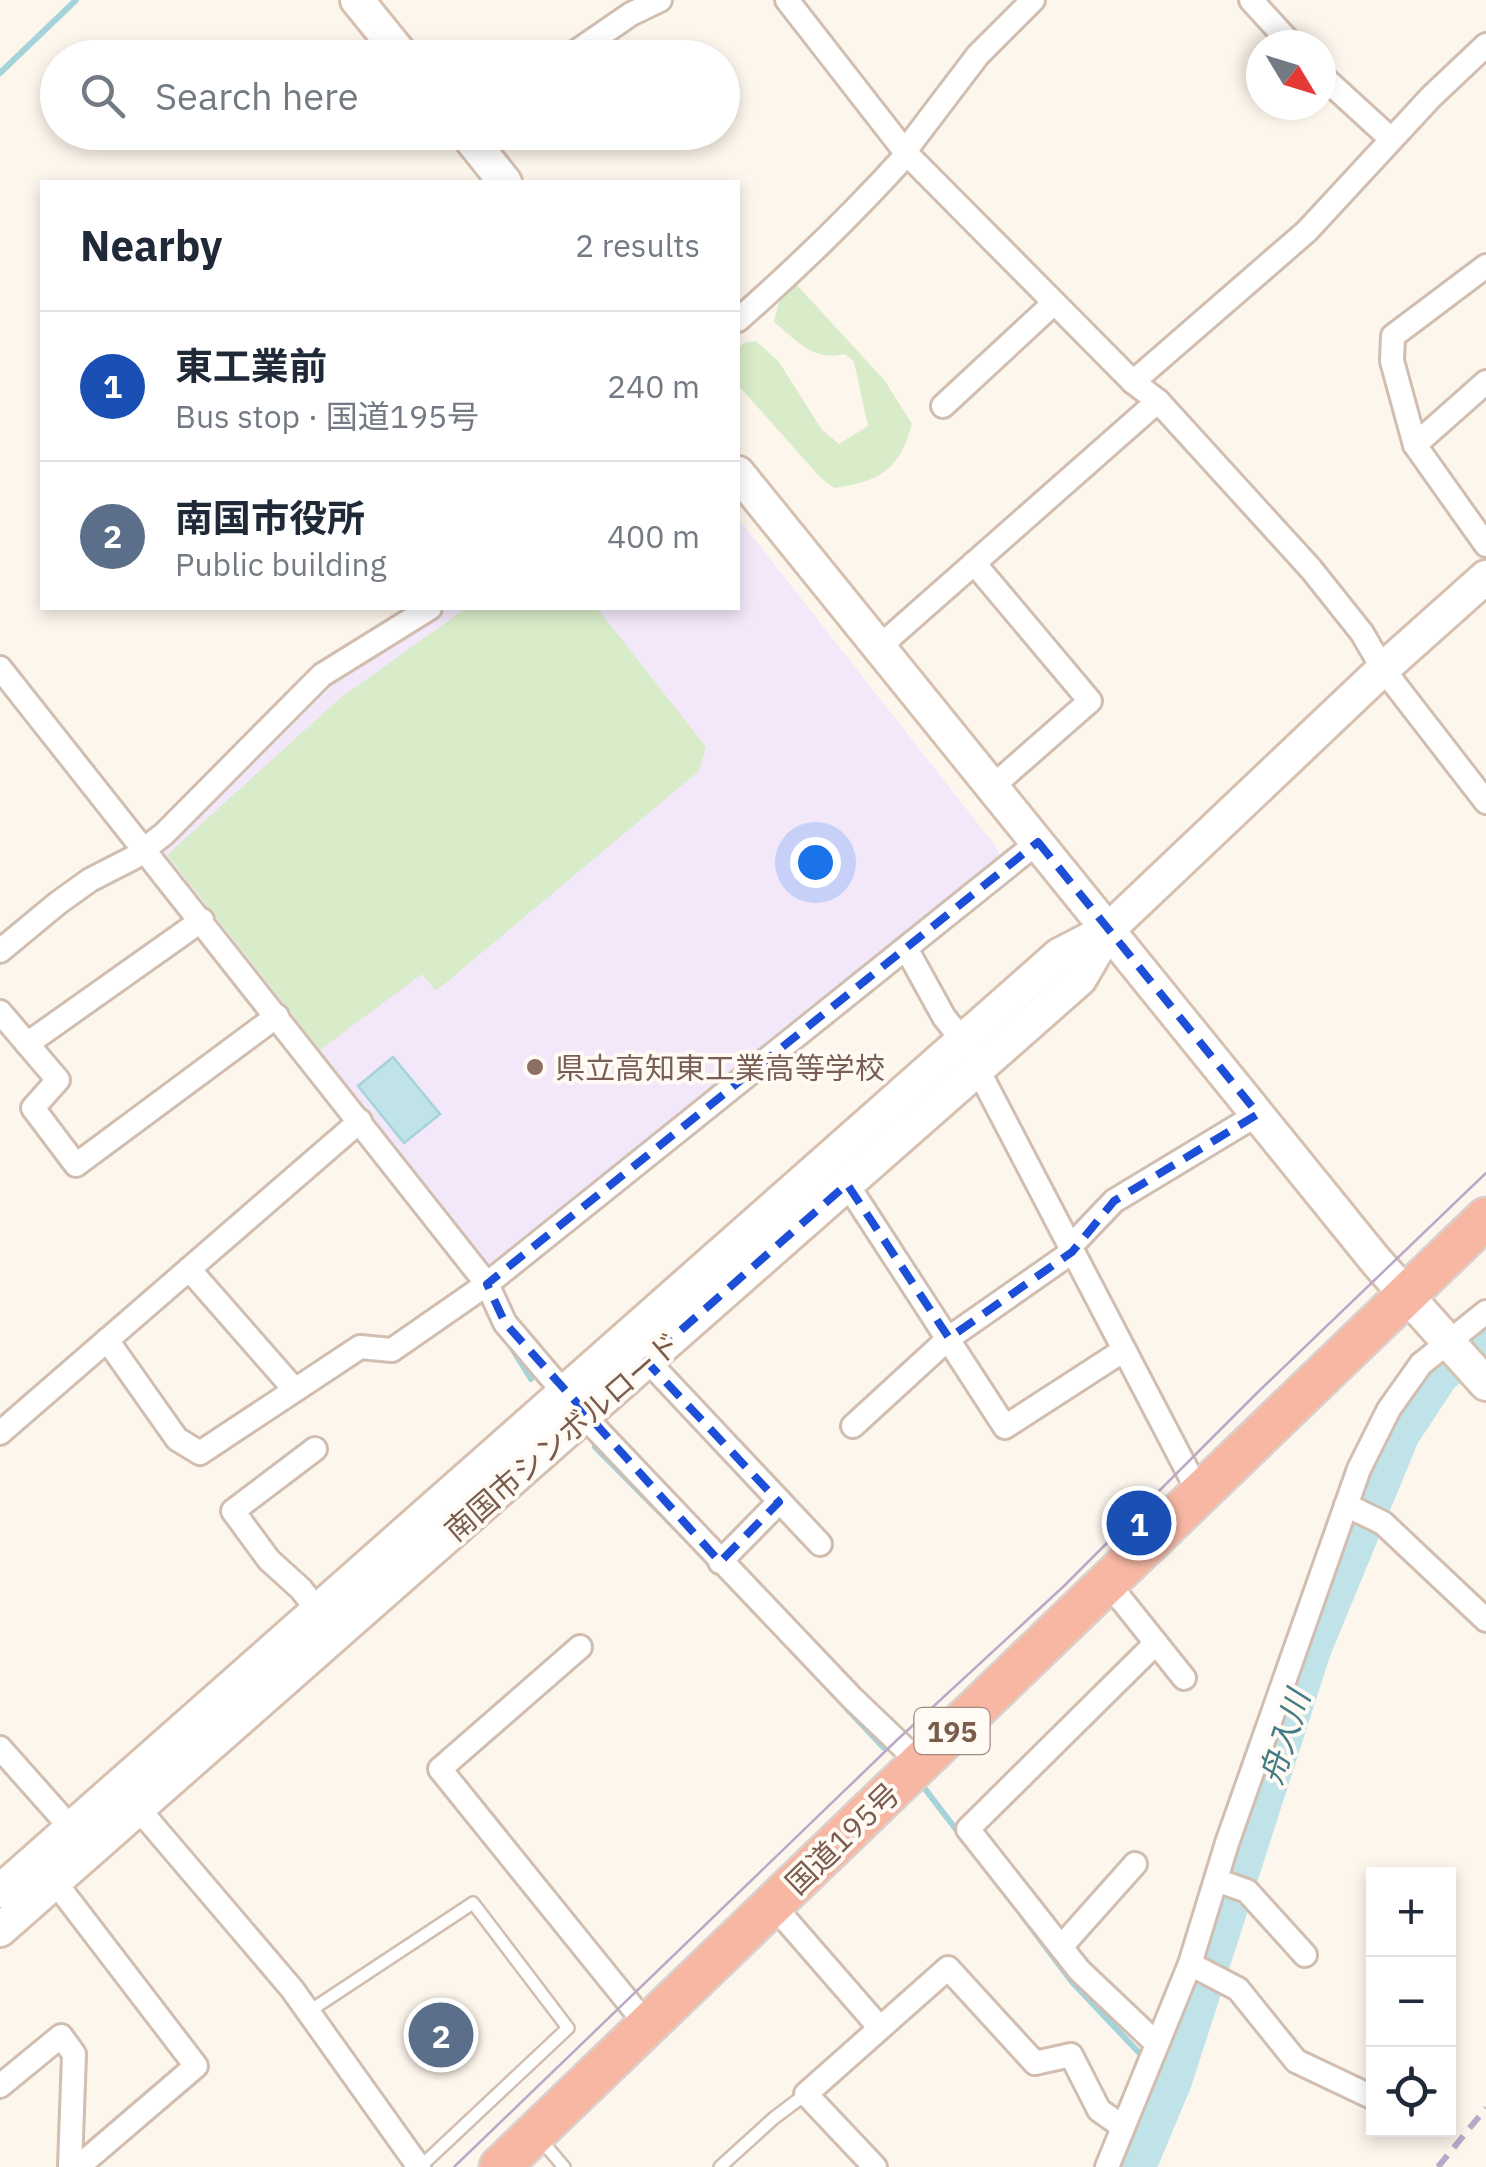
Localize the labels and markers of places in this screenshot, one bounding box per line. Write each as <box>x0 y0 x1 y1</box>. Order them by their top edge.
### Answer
place label: 県立高知東工業高等学校 <box>555 1048 885 1087</box>
marker: 県立高知東工業高等学校 <box>524 1056 546 1078</box>
pin: 1 <box>1106 1486 1172 1560</box>
pin: 2 <box>408 1998 474 2072</box>

